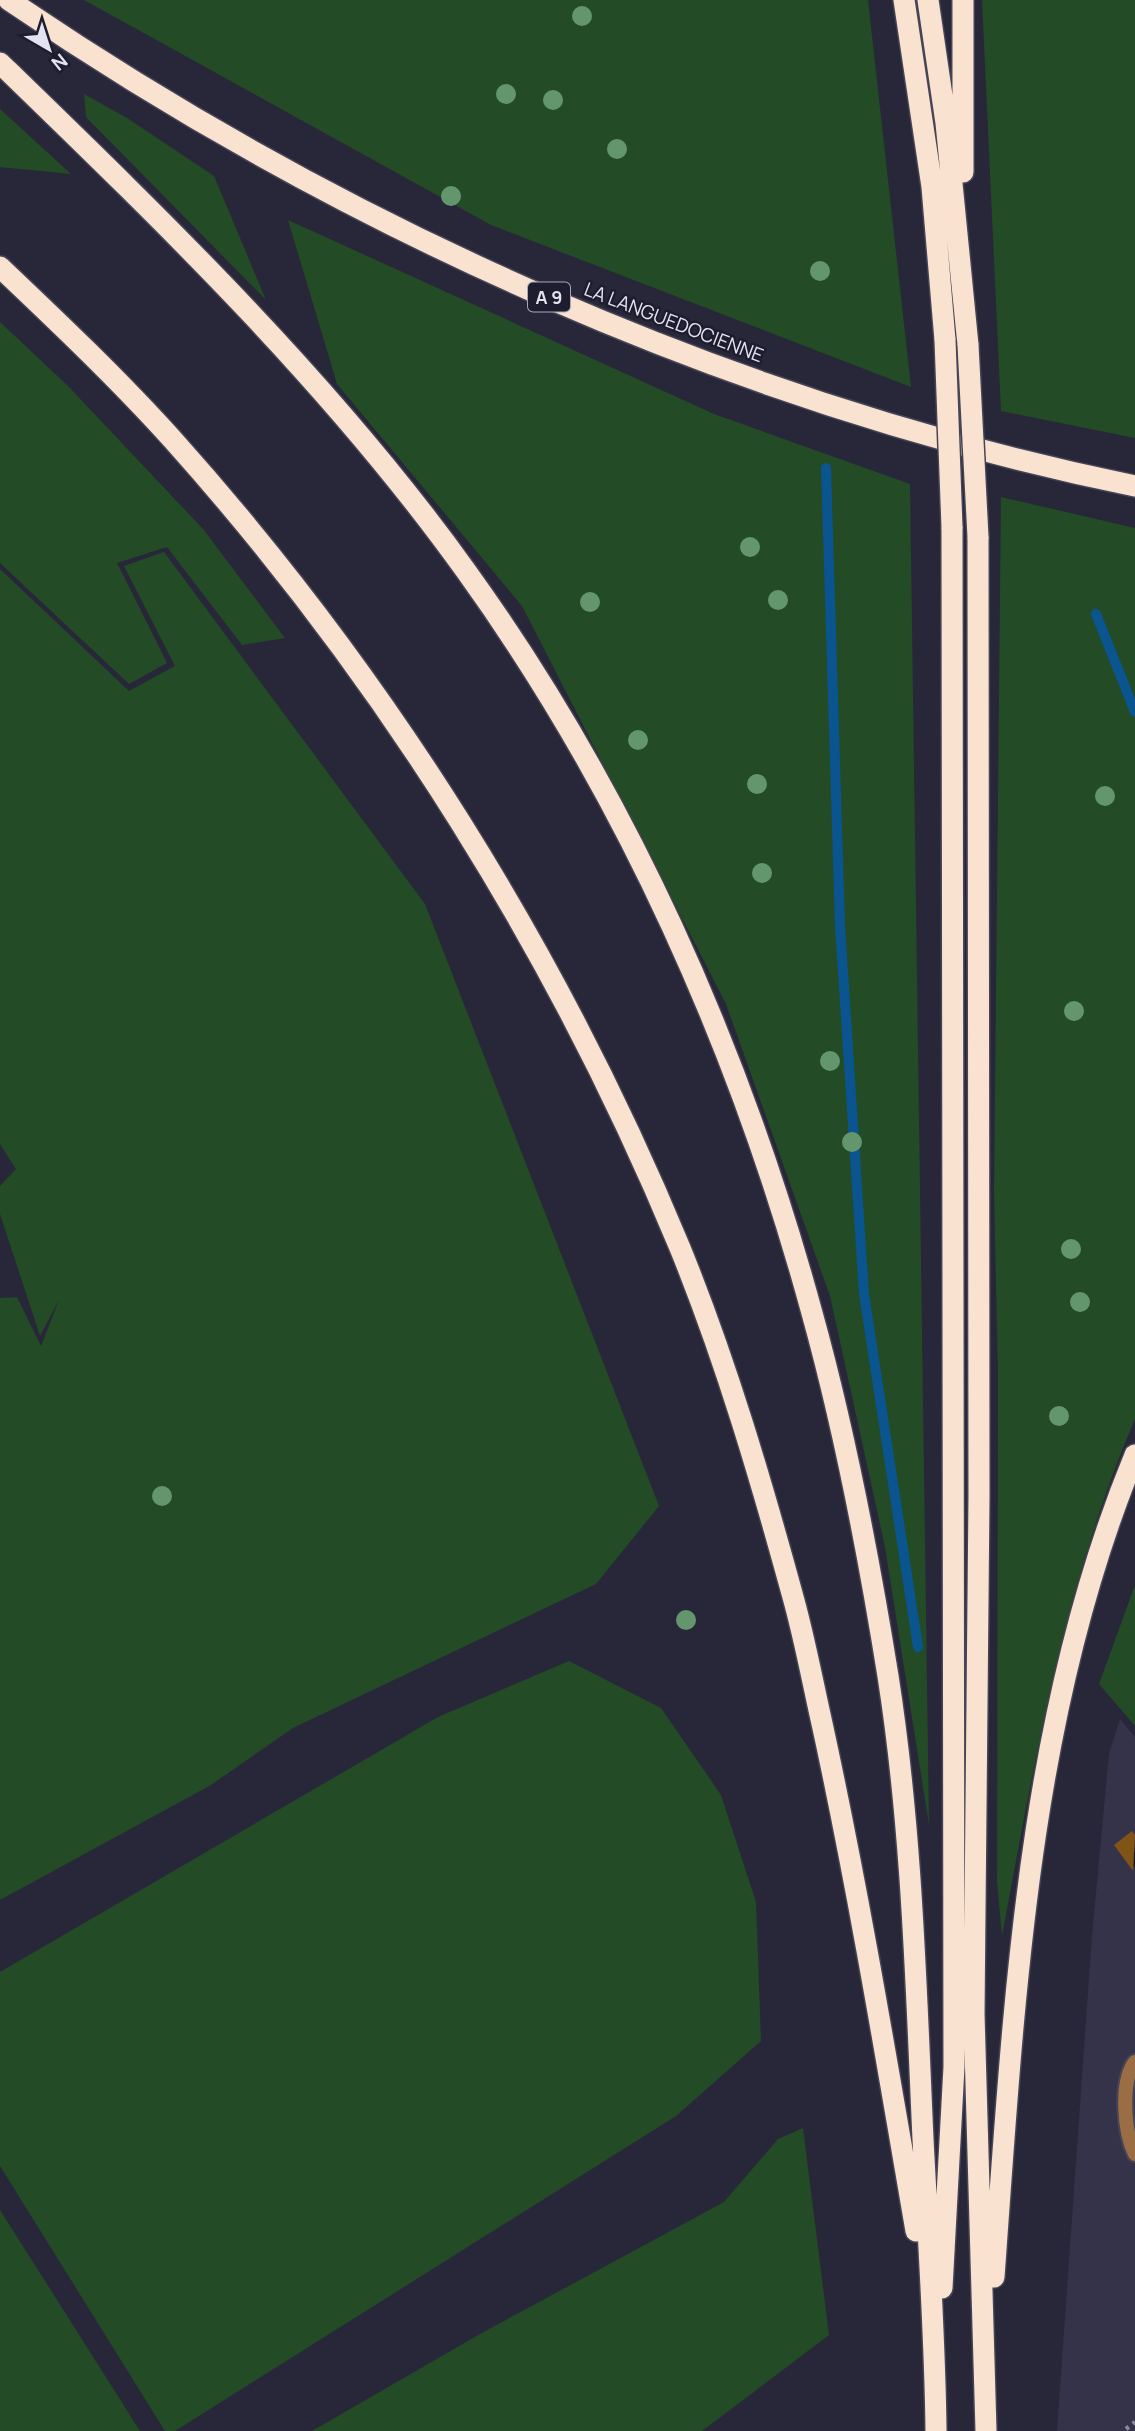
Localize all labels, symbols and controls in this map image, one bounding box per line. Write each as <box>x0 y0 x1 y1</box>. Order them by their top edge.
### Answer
north arrow <box>14 14 84 84</box>
text: N <box>46 48 73 77</box>
street label: LA LANGUEDOCIENNE <box>581 276 767 368</box>
road number: A 9 <box>528 282 570 312</box>

